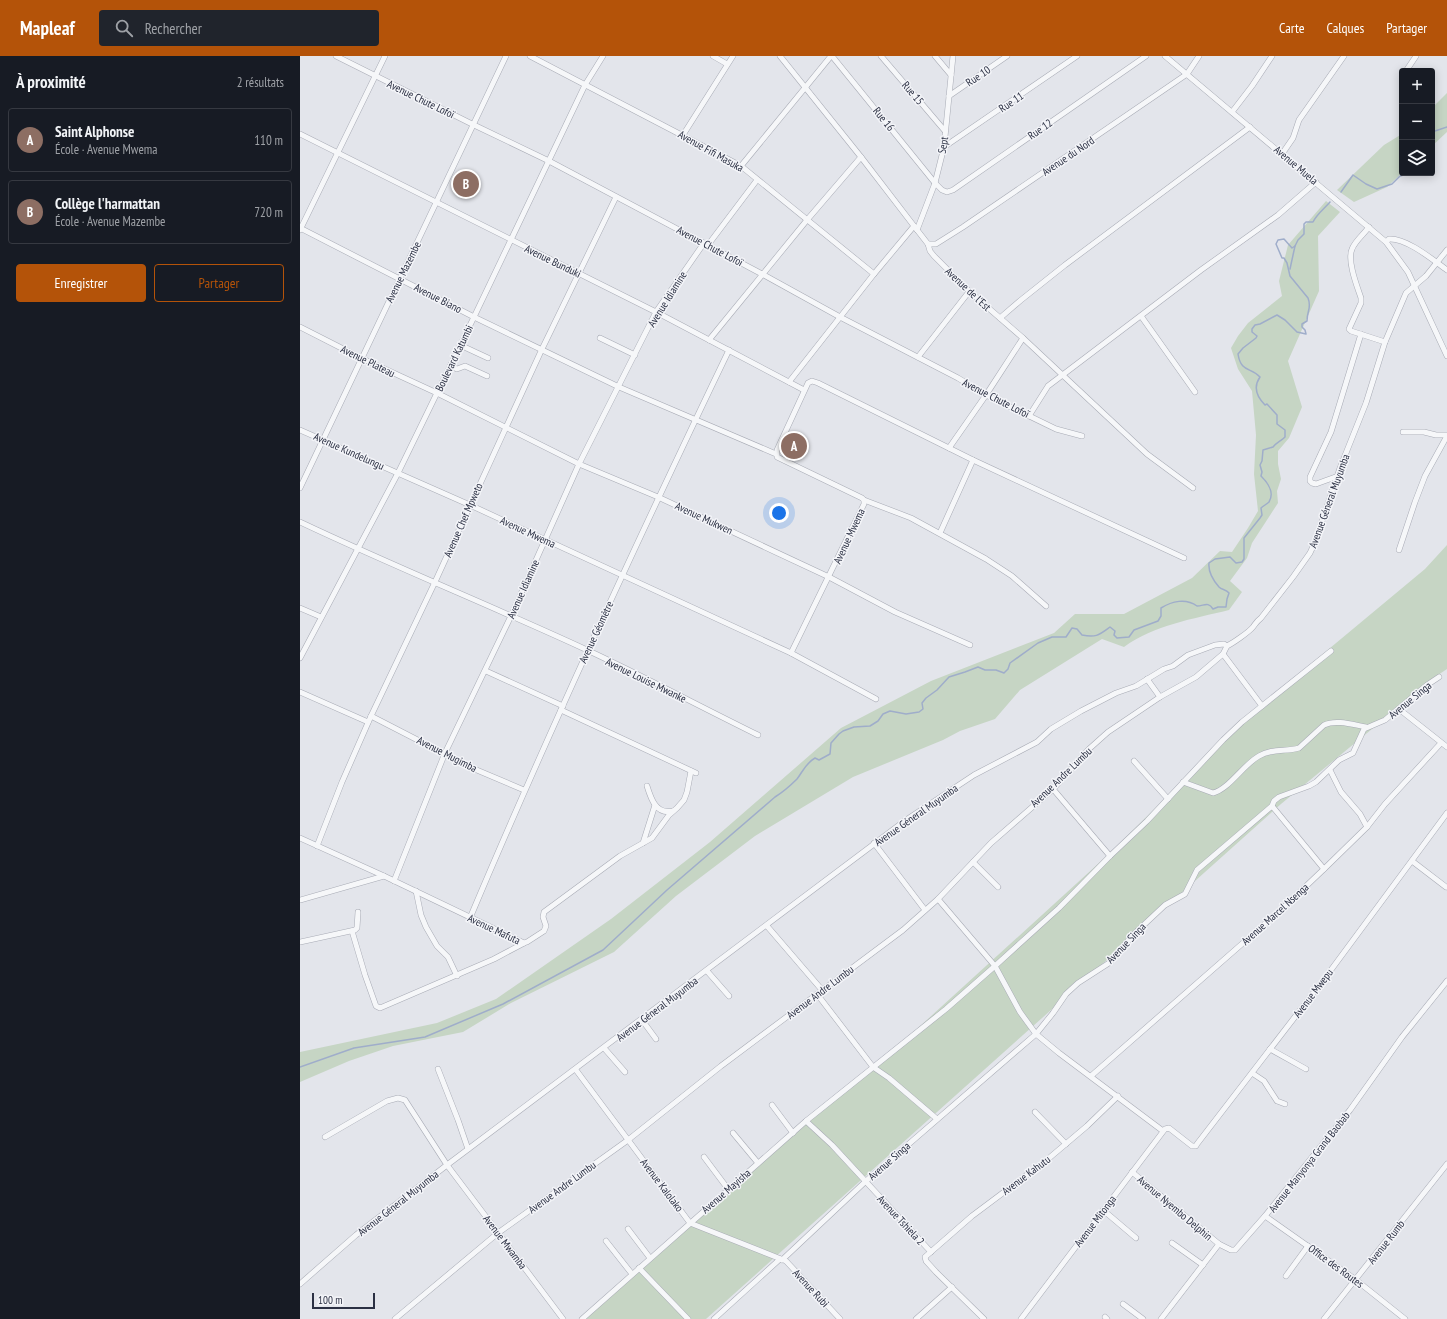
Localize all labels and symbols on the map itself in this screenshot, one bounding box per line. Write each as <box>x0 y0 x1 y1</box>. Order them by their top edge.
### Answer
street label: Rue 10 <box>963 63 993 89</box>
street label: Avenue Chute Lofoï <box>385 77 458 122</box>
street label: Rue 15 <box>899 78 927 108</box>
street label: Rue 11 <box>996 89 1026 115</box>
street label: Rue 16 <box>870 104 898 134</box>
street label: Rue 12 <box>1025 116 1055 142</box>
street label: Avenue Fifi Masuka <box>676 127 746 175</box>
street label: Avenue du Nord <box>1039 133 1097 179</box>
street label: Sept <box>935 135 951 155</box>
street label: Avenue Muela <box>1271 142 1321 188</box>
pin: B <box>453 169 479 199</box>
street label: Avenue Chute Lofoï <box>674 223 746 270</box>
street label: Avenue Mazembe <box>382 239 424 305</box>
street label: Avenue Bunduki <box>522 241 584 281</box>
street label: Avenue de l'Est <box>942 264 994 314</box>
street label: Avenue Idiamine <box>644 268 690 330</box>
street label: Avenue Biano <box>412 280 464 316</box>
street label: Boulevard Katumbi <box>432 323 476 393</box>
street label: Avenue Plateau <box>339 342 398 380</box>
street label: Avenue Chute Lofoï <box>960 375 1032 421</box>
street label: Avenue Kundelungu <box>311 429 387 473</box>
pin: A <box>781 431 807 461</box>
street label: Avenue Géneral Muyumba <box>1306 452 1352 550</box>
street label: Avenue Chef Mpweto <box>440 480 486 559</box>
street label: Avenue Mukwen <box>673 499 735 538</box>
your location <box>769 503 789 523</box>
street label: Avenue Mwema <box>830 506 868 566</box>
street label: Avenue Mwema <box>498 513 558 551</box>
street label: Avenue Idiamine <box>504 557 542 621</box>
street label: Avenue Géomètre <box>575 598 617 665</box>
street label: Avenue Louise Mwanke <box>603 654 689 706</box>
street label: Avenue Singa <box>1386 678 1434 722</box>
street label: Avenue Mugimba <box>415 733 479 775</box>
street label: Avenue Andre Lumbu <box>1027 744 1095 810</box>
street label: Avenue Géneral Muyumba <box>872 781 960 849</box>
street label: Avenue Marcel Nsenga <box>1238 880 1312 948</box>
street label: Avenue Mafuta <box>465 911 523 947</box>
street label: Avenue Singa <box>1103 920 1149 966</box>
street label: Avenue Andre Lumbu <box>784 962 857 1022</box>
street label: Avenue Mwepu <box>1290 966 1336 1020</box>
street label: Avenue Géneral Muyumba <box>613 974 701 1044</box>
street label: Avenue Manyonya Grand Baobab <box>1265 1109 1353 1215</box>
street label: Avenue Singa <box>865 1139 913 1183</box>
street label: Avenue Kahutu <box>999 1152 1053 1198</box>
street label: Avenue Kalolako <box>637 1156 687 1215</box>
street label: Avenue Andre Lumbu <box>525 1158 599 1216</box>
street label: Avenue Mayisha <box>698 1166 754 1216</box>
street label: Avenue Géneral Muyumba <box>355 1167 441 1239</box>
street label: Avenue Nyembo Delphin <box>1135 1173 1215 1244</box>
street label: Avenue Tshiela 2 <box>874 1192 928 1248</box>
street label: Avenue Mitonga <box>1071 1192 1119 1250</box>
street label: Avenue Mwamba <box>480 1212 530 1272</box>
street label: Avenue Rumb <box>1364 1217 1408 1267</box>
street label: Office des Routes <box>1306 1241 1367 1291</box>
street label: Avenue Rubi <box>790 1266 832 1310</box>
scale bar <box>312 1291 375 1310</box>

